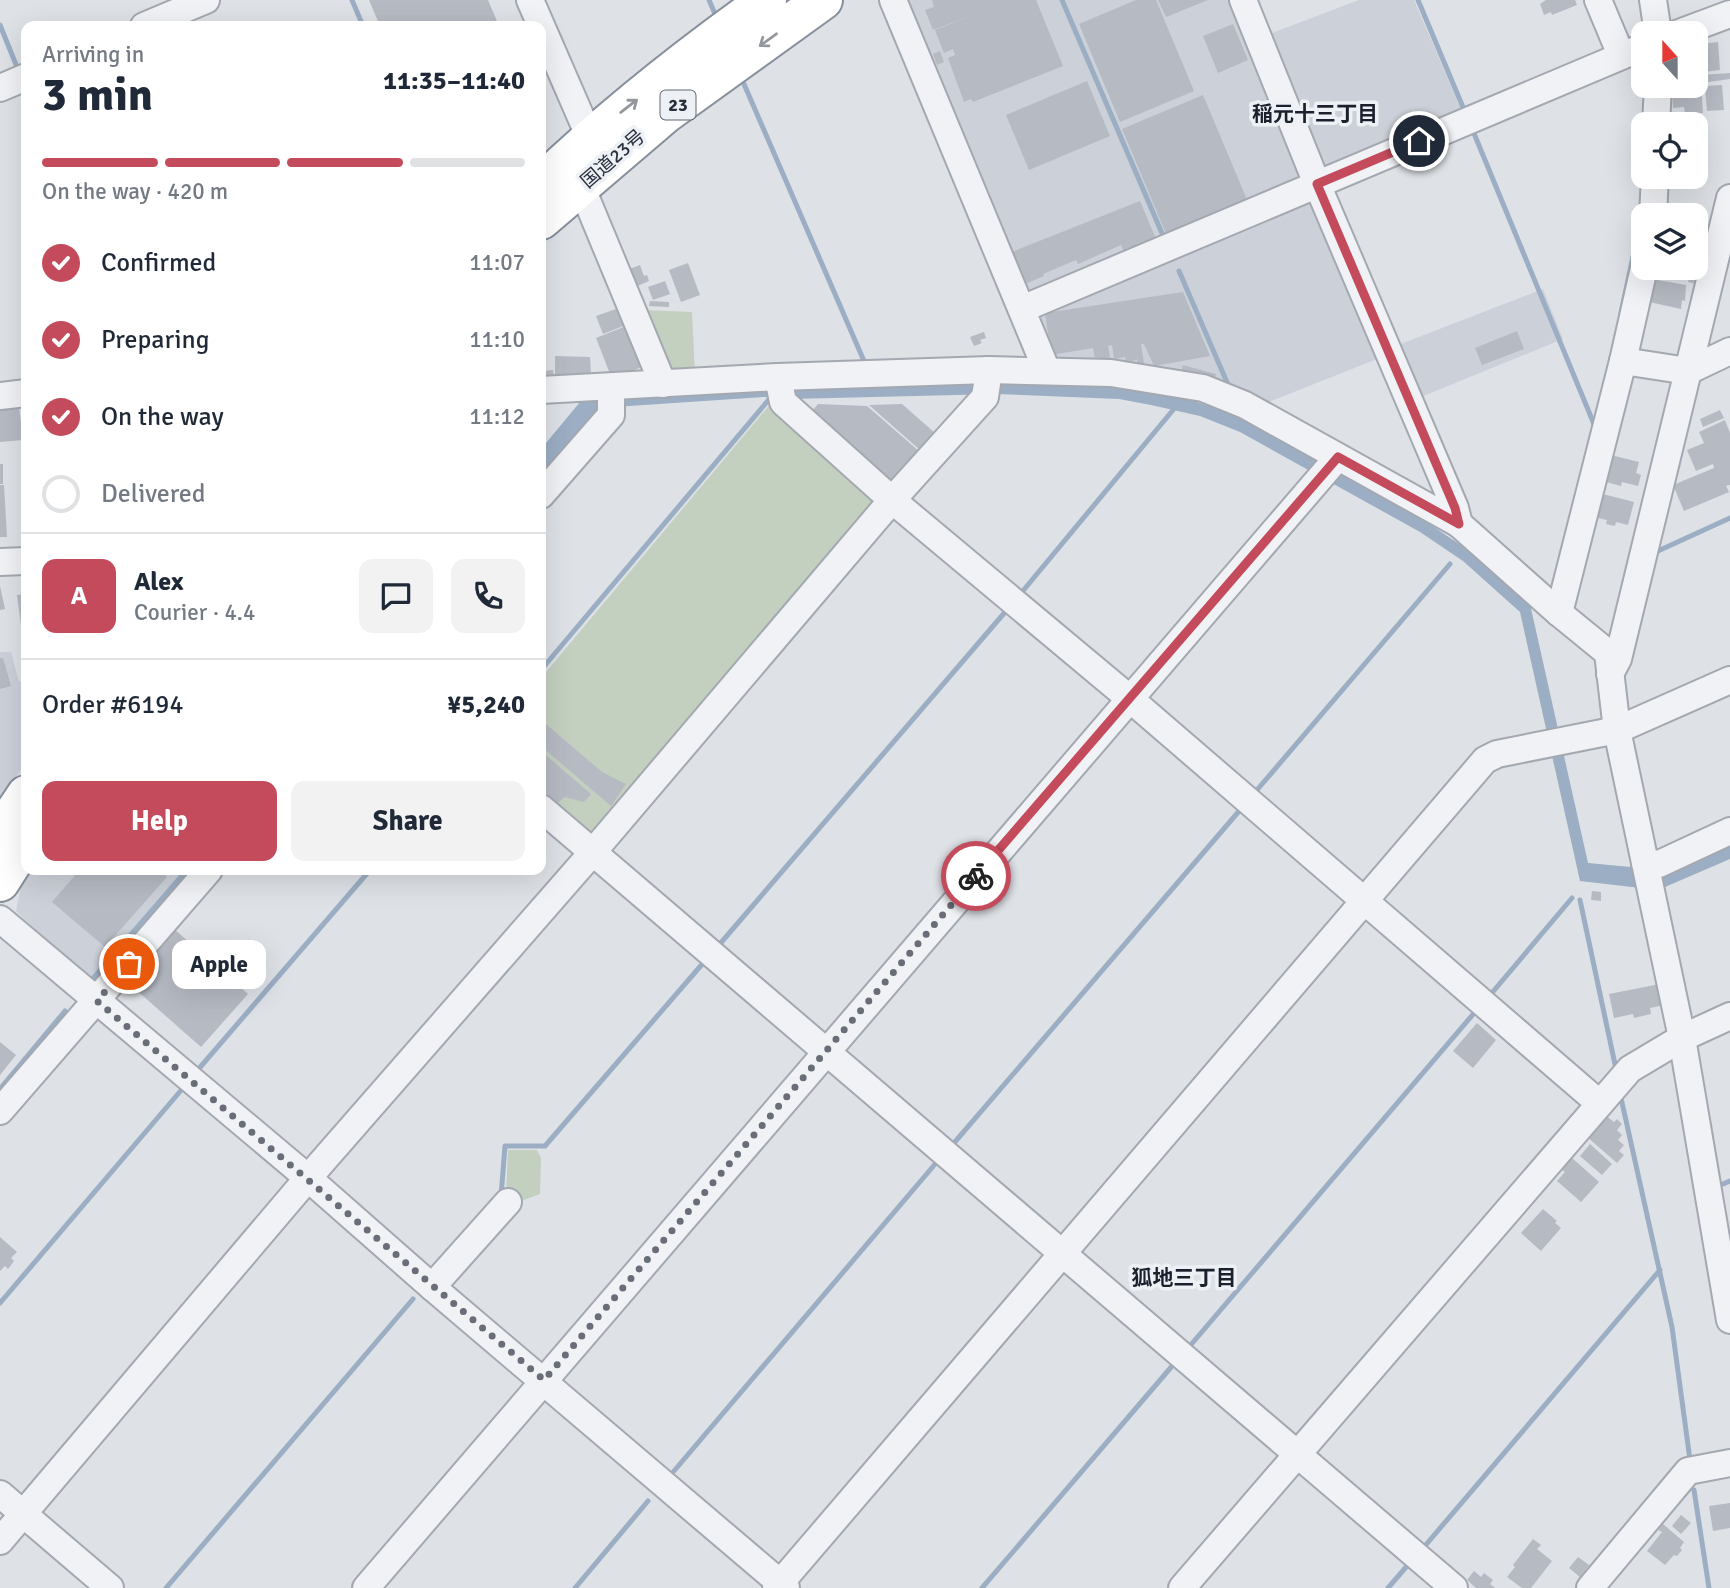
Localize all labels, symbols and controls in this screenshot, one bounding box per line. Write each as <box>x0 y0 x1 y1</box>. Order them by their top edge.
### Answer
north arrow <box>1631 21 1708 98</box>
map controls <box>1631 21 1708 280</box>
one-way arrow <box>759 33 778 47</box>
text: Arriving in <box>42 40 144 69</box>
text: 11:35–11:40 <box>383 65 525 97</box>
text: 3 min <box>42 67 153 123</box>
road number: 23 <box>660 90 696 120</box>
one-way arrow <box>619 99 637 114</box>
district label: 稲元十三丁目 <box>1252 101 1378 127</box>
pin <box>1389 111 1449 171</box>
button: locate <box>1631 112 1708 189</box>
icon: home <box>1400 122 1438 160</box>
street label: 国道23号 <box>576 125 650 193</box>
text: On the way · 420 m <box>42 177 228 206</box>
button: layers <box>1631 203 1708 280</box>
icon: check <box>42 244 80 282</box>
text: Confirmed <box>101 247 216 279</box>
text: 11:07 <box>469 248 525 277</box>
icon: check <box>42 321 80 359</box>
text: Preparing <box>101 324 209 356</box>
text: 11:10 <box>469 325 525 354</box>
icon: check <box>42 398 80 436</box>
text: On the way <box>101 401 224 433</box>
text: 11:12 <box>469 402 525 431</box>
text: Delivered <box>101 478 206 510</box>
button: chat <box>359 559 433 633</box>
button: phone <box>451 559 525 633</box>
text: Alex <box>134 566 184 598</box>
text: A <box>71 580 87 612</box>
text: Courier · 4.4 <box>134 598 255 627</box>
text: Order #6194 <box>42 689 183 721</box>
text: ¥5,240 <box>447 689 525 721</box>
button: Help <box>42 781 277 861</box>
button: Share <box>291 781 525 861</box>
courier <box>941 841 1011 911</box>
icon: bike <box>957 857 995 895</box>
pin <box>99 934 159 994</box>
callout: Apple <box>171 940 266 988</box>
icon: bag <box>110 945 148 983</box>
text: Apple <box>190 950 248 979</box>
district label: 狐地三丁目 <box>1132 1265 1237 1291</box>

